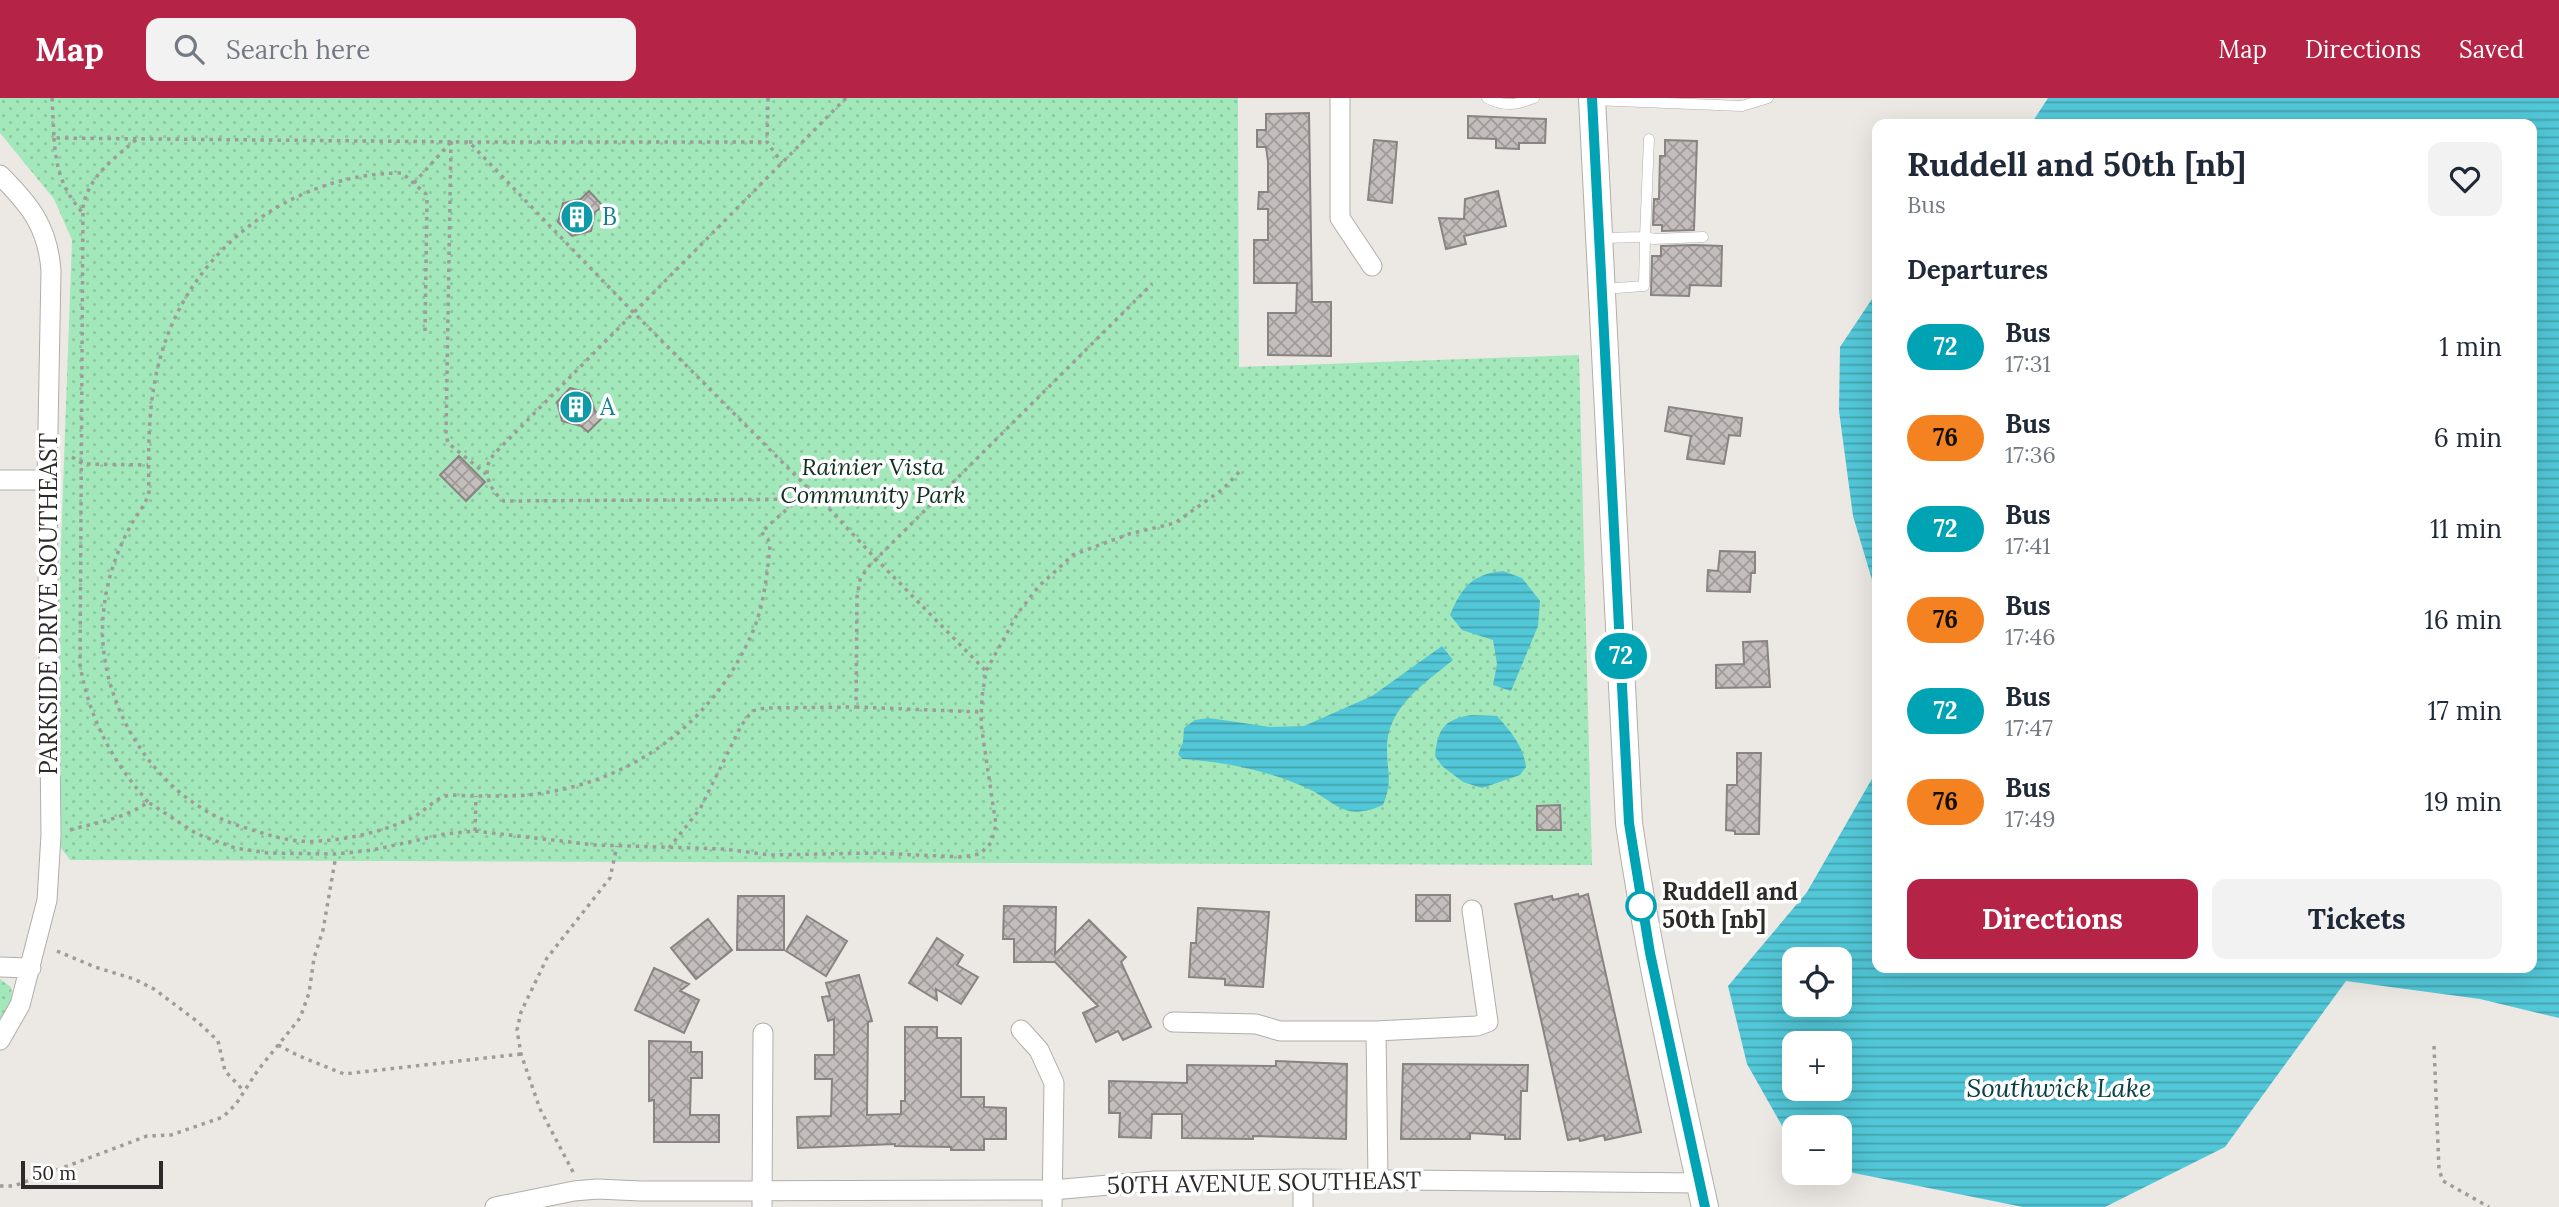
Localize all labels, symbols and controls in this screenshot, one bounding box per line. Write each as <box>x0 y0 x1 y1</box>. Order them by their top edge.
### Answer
search box <box>146 18 636 81</box>
text: Map <box>35 28 104 70</box>
icon: search <box>170 30 208 68</box>
text: Search here <box>226 33 370 66</box>
text: Map <box>2218 34 2267 65</box>
text: Directions <box>2305 34 2421 65</box>
text: Saved <box>2459 34 2524 65</box>
button: heart <box>2428 142 2502 216</box>
text: Ruddell and 50th [nb] <box>1907 143 2246 185</box>
text: Bus <box>1907 190 1946 219</box>
building icon: B <box>558 198 596 236</box>
place label: B <box>602 201 617 232</box>
text: Departures <box>1907 253 2048 286</box>
text: Bus <box>2005 316 2051 349</box>
text: 1 min <box>2439 330 2502 363</box>
text: 72 <box>1933 331 1958 362</box>
text: 17:31 <box>2005 349 2051 378</box>
building icon: A <box>557 388 595 426</box>
place label: A <box>599 391 616 422</box>
text: Bus <box>2005 407 2051 440</box>
text: 6 min <box>2434 421 2502 454</box>
text: 76 <box>1933 422 1958 453</box>
street label: PARKSIDE DRIVE SOUTHEAST <box>33 433 64 775</box>
text: 17:36 <box>2005 440 2056 469</box>
park label: Rainier Vista Community Park <box>780 451 966 510</box>
text: Bus <box>2005 498 2051 531</box>
text: 11 min <box>2430 512 2502 545</box>
text: 72 <box>1933 513 1958 544</box>
text: 17:41 <box>2005 531 2051 560</box>
text: Bus <box>2005 589 2051 622</box>
text: 16 min <box>2424 603 2502 636</box>
text: 76 <box>1933 604 1958 635</box>
text: 17:46 <box>2005 622 2056 651</box>
line badge: 72 <box>1590 633 1652 679</box>
text: 72 <box>1609 640 1633 671</box>
text: Bus <box>2005 680 2051 713</box>
text: 17 min <box>2427 694 2502 727</box>
text: 72 <box>1933 695 1958 726</box>
text: 17:47 <box>2005 713 2053 742</box>
text: Bus <box>2005 771 2051 804</box>
text: 19 min <box>2424 785 2502 818</box>
text: 76 <box>1933 786 1958 817</box>
text: 17:49 <box>2005 804 2056 833</box>
place label: Ruddell and 50th [nb] <box>1662 876 1798 935</box>
button: Directions <box>1907 879 2198 959</box>
button: Tickets <box>2212 879 2502 959</box>
marker: Ruddell and 50th [nb] <box>1626 891 1656 921</box>
map controls <box>1782 947 1852 1185</box>
button: locate <box>1782 947 1852 1017</box>
button: + <box>1782 1031 1852 1101</box>
water label: Southwick Lake <box>1967 1071 2152 1104</box>
button: − <box>1782 1115 1852 1185</box>
scale bar <box>21 1158 163 1190</box>
text: 50 m <box>32 1161 76 1185</box>
street label: 50TH AVENUE SOUTHEAST <box>1107 1164 1421 1201</box>

